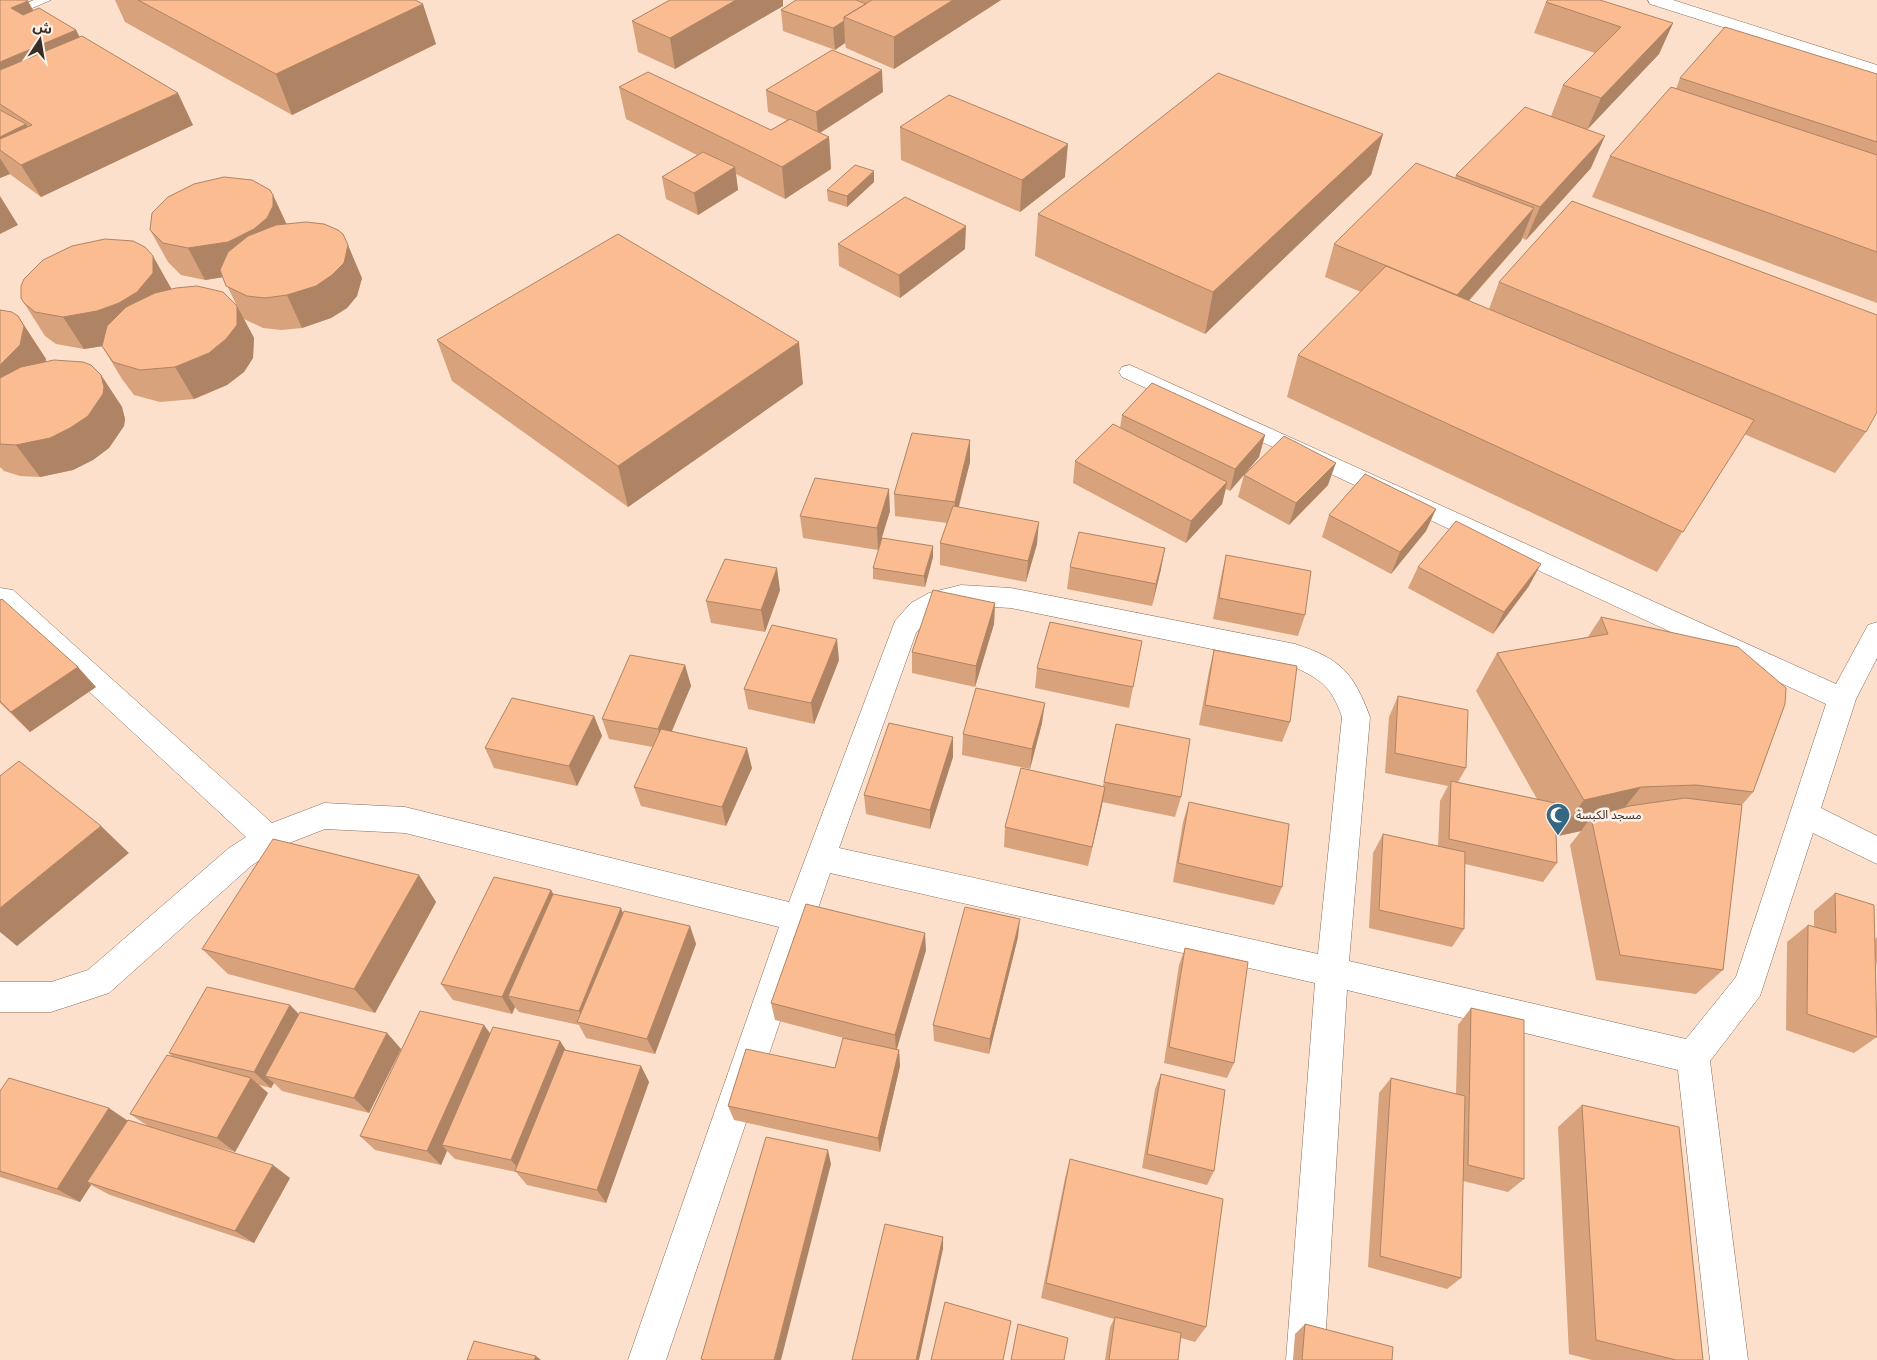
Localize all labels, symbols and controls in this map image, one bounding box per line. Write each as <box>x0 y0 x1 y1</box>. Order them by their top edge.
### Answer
north arrow <box>15 15 65 65</box>
text: ش <box>32 17 54 37</box>
mosque icon: مسجد الكبسة <box>1545 802 1571 836</box>
place label: مسجد الكبسة <box>1576 808 1642 822</box>

